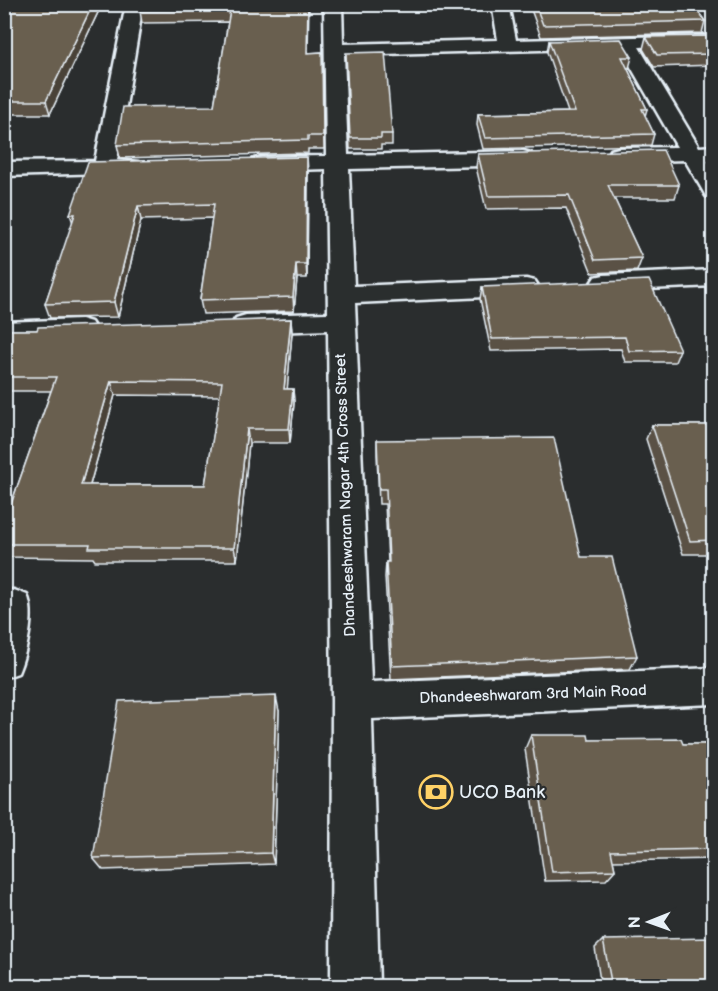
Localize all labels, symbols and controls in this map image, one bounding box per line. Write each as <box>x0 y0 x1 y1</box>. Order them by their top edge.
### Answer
street label: Dhandeeshwaram Nagar 4th Cross Street <box>331 353 360 637</box>
street label: Dhandeeshwaram 3rd Main Road <box>419 681 647 708</box>
bank icon: UCO Bank <box>418 774 454 810</box>
place label: UCO Bank <box>459 782 545 803</box>
north arrow <box>619 892 679 952</box>
text: N <box>626 916 645 928</box>

